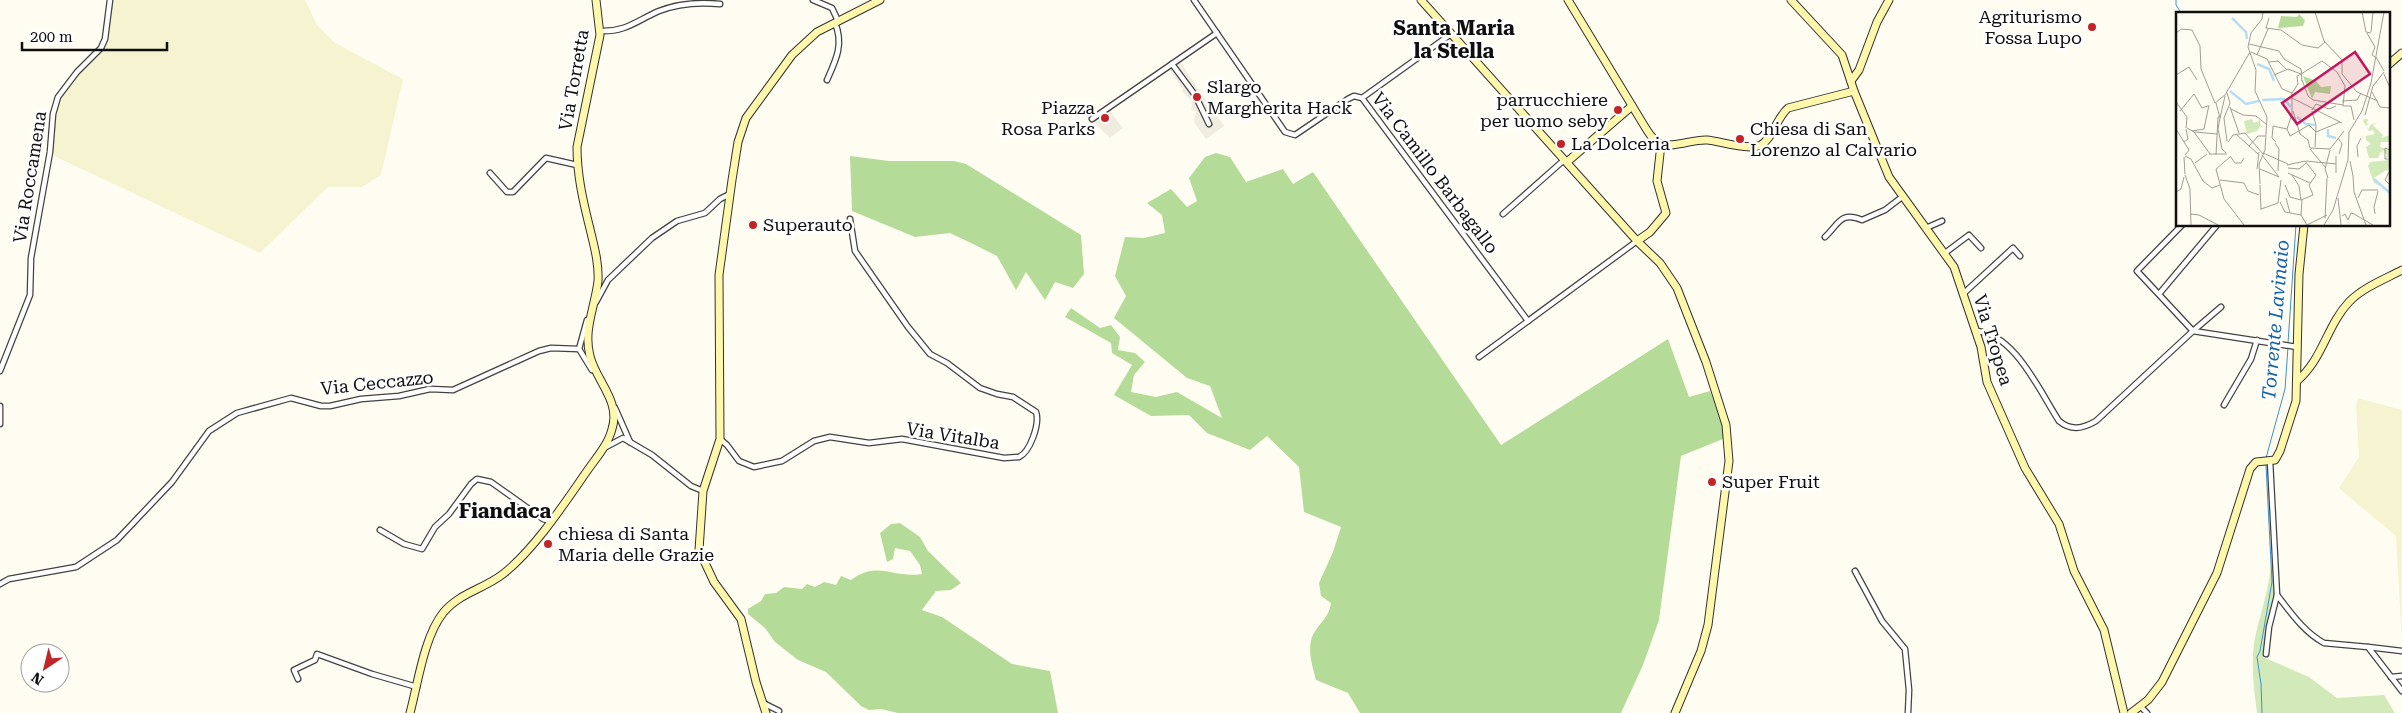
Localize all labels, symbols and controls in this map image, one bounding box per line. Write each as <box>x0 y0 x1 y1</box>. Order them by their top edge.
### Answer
place label: Agriturismo Fossa Lupo <box>1979 6 2082 48</box>
inset map <box>2176 12 2390 226</box>
district label: Santa Maria la Stella <box>1393 16 1515 63</box>
scale bar <box>22 20 168 52</box>
marker: Agriturismo Fossa Lupo <box>2086 21 2098 33</box>
street label: Via Torretta <box>554 27 593 132</box>
text: 200 m <box>30 28 73 46</box>
place label: Slargo Margherita Hack <box>1207 76 1353 118</box>
street label: Via Camillo Barbagallo <box>1368 88 1503 257</box>
place label: parrucchiere per uomo seby <box>1480 89 1608 131</box>
marker: Slargo Margherita Hack <box>1191 91 1203 103</box>
place label: Piazza Rosa Parks <box>1001 97 1095 139</box>
marker: parrucchiere per uomo seby <box>1612 104 1624 116</box>
street label: Via Roccamena <box>9 109 50 244</box>
marker: Piazza Rosa Parks <box>1099 112 1111 124</box>
place label: Chiesa di San Lorenzo al Calvario <box>1750 118 1917 160</box>
place label: La Dolceria <box>1571 133 1670 154</box>
marker: Chiesa di San Lorenzo al Calvario <box>1734 133 1746 145</box>
marker: La Dolceria <box>1555 138 1567 150</box>
place label: Superauto <box>763 214 853 235</box>
marker: Superauto <box>747 219 759 231</box>
water label: Torrente Lavinaio <box>2257 239 2294 401</box>
street label: Via Tropea <box>1970 292 2017 388</box>
street label: Via Ceccazzo <box>319 366 435 399</box>
street label: Via Vitalba <box>905 418 1001 453</box>
place label: Super Fruit <box>1722 471 1820 492</box>
marker: Super Fruit <box>1706 476 1718 488</box>
district label: Fiandaca <box>459 499 552 523</box>
place label: chiesa di Santa Maria delle Grazie <box>558 523 714 565</box>
marker: chiesa di Santa Maria delle Grazie <box>542 538 554 550</box>
north arrow <box>20 643 70 693</box>
text: N <box>28 669 47 688</box>

